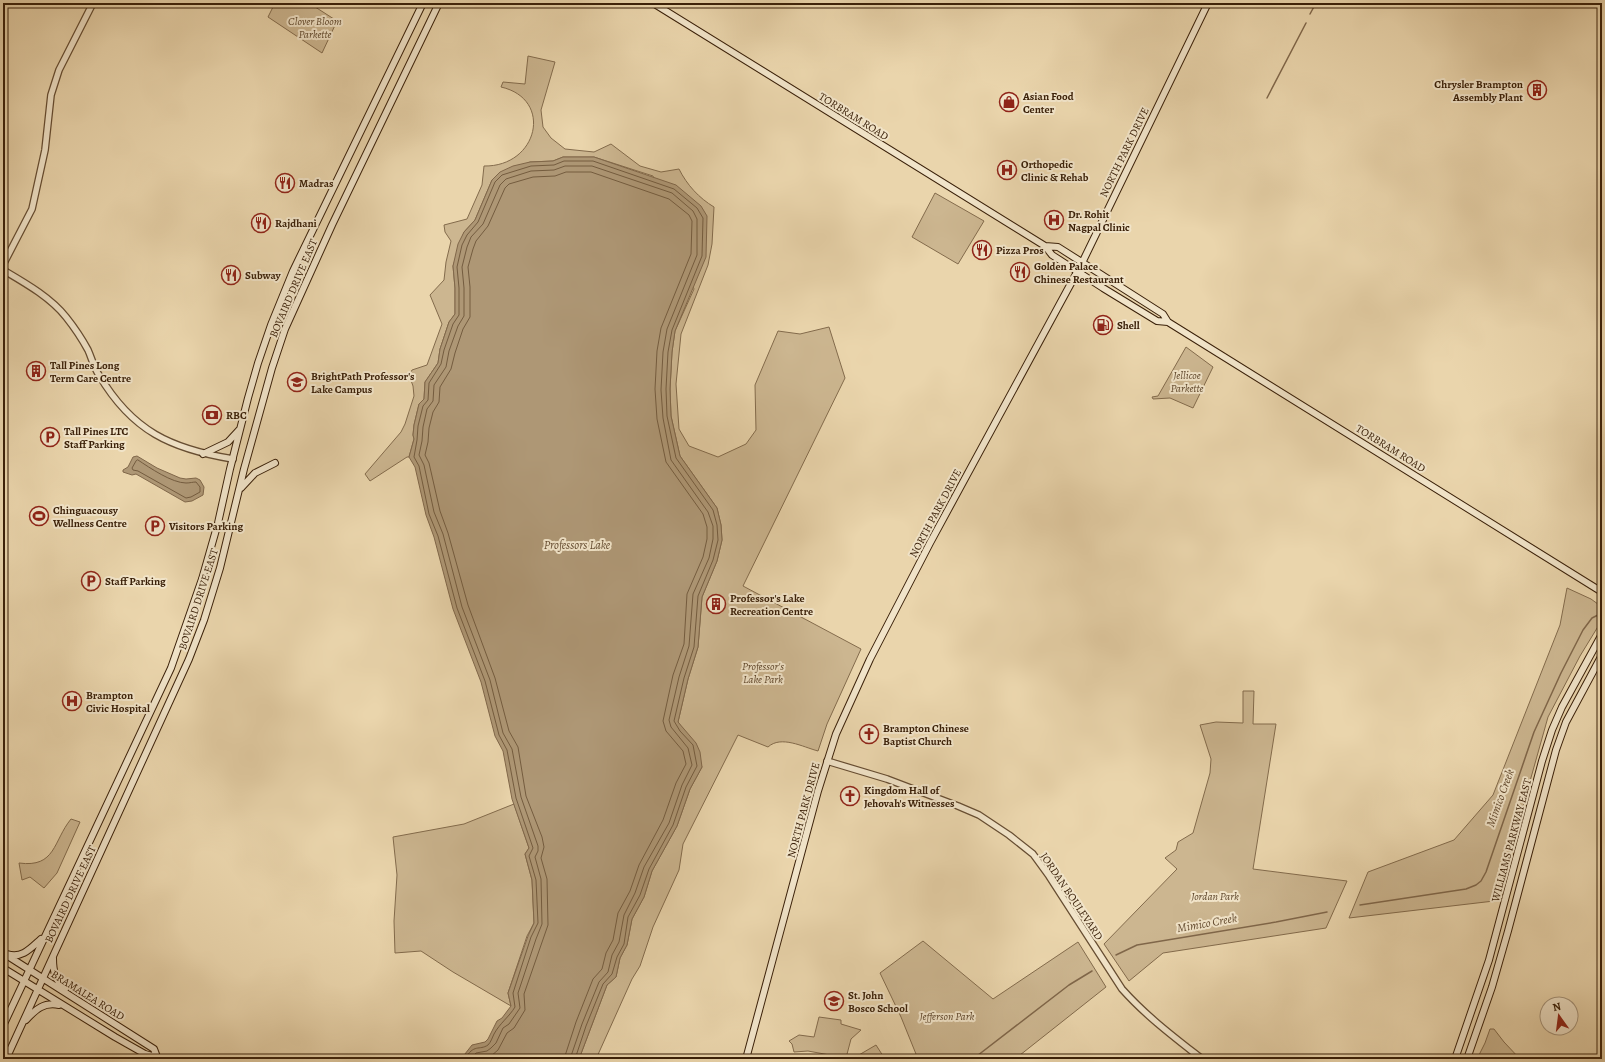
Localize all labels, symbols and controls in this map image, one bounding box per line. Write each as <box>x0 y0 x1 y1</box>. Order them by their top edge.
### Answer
park label: Clover Bloom Parkette <box>288 14 342 42</box>
place label: Chrysler Brampton Assembly Plant <box>1434 77 1523 105</box>
building icon: Chrysler Brampton Assembly Plant <box>1526 79 1548 101</box>
street label: TORBRAM ROAD <box>816 89 892 144</box>
place label: Asian Food Center <box>1022 89 1074 117</box>
shop icon: Asian Food Center <box>998 91 1020 113</box>
street label: NORTH PARK DRIVE <box>1096 105 1153 200</box>
place label: Orthopedic Clinic & Rehab <box>1021 157 1089 185</box>
hospital icon: Orthopedic Clinic & Rehab <box>996 159 1018 181</box>
restaurant icon: Madras <box>274 172 296 194</box>
place label: Madras <box>299 176 334 191</box>
place label: Dr. Rohit Nagpal Clinic <box>1068 207 1130 235</box>
hospital icon: Dr. Rohit Nagpal Clinic <box>1043 209 1065 231</box>
restaurant icon: Rajdhani <box>250 212 272 234</box>
place label: Rajdhani <box>275 216 317 231</box>
street label: BOVAIRD DRIVE EAST <box>266 237 321 340</box>
restaurant icon: Pizza Pros <box>971 239 993 261</box>
place label: Pizza Pros <box>996 243 1044 258</box>
place label: Golden Palace Chinese Restaurant <box>1034 259 1124 287</box>
restaurant icon: Golden Palace Chinese Restaurant <box>1009 261 1031 283</box>
restaurant icon: Subway <box>220 264 242 286</box>
place label: Subway <box>245 268 282 283</box>
fuel station icon: Shell <box>1092 314 1114 336</box>
place label: Shell <box>1117 318 1140 333</box>
place label: Tall Pines Long Term Care Centre <box>50 358 131 386</box>
building icon: Tall Pines Long Term Care Centre <box>25 360 47 382</box>
park label: Jellicoe Parkette <box>1171 368 1204 396</box>
place label: BrightPath Professor's Lake Campus <box>311 369 415 397</box>
school or university icon: BrightPath Professor's Lake Campus <box>286 371 308 393</box>
bank icon: RBC <box>201 404 223 426</box>
place label: RBC <box>226 408 247 423</box>
street label: TORBRAM ROAD <box>1353 421 1429 476</box>
place label: Tall Pines LTC Staff Parking <box>64 424 129 452</box>
parking icon: Tall Pines LTC Staff Parking <box>39 426 61 448</box>
street label: NORTH PARK DRIVE <box>906 466 965 560</box>
place label: Chinguacousy Wellness Centre <box>52 503 127 531</box>
sports icon: Chinguacousy Wellness Centre <box>28 505 50 527</box>
parking icon: Visitors Parking <box>144 515 166 537</box>
place label: Visitors Parking <box>168 519 243 534</box>
water label: Professors Lake <box>544 537 611 553</box>
street label: BOVAIRD DRIVE EAST <box>175 547 222 652</box>
parking icon: Staff Parking <box>80 570 102 592</box>
place label: Staff Parking <box>105 574 166 589</box>
place label: Professor's Lake Recreation Centre <box>730 591 813 619</box>
building icon: Professor's Lake Recreation Centre <box>705 593 727 615</box>
park label: Professor's Lake Park <box>742 659 784 687</box>
place label: Brampton Civic Hospital <box>86 688 150 716</box>
hospital icon: Brampton Civic Hospital <box>61 690 83 712</box>
place label: Brampton Chinese Baptist Church <box>883 721 969 749</box>
church icon: Brampton Chinese Baptist Church <box>858 723 880 745</box>
street label: NORTH PARK DRIVE <box>784 761 823 860</box>
water label: Mimico Creek <box>1482 766 1518 829</box>
street label: WILLIAMS PARKWAY EAST <box>1488 777 1535 904</box>
place label: Kingdom Hall of Jehovah's Witnesses <box>864 783 955 811</box>
church icon: Kingdom Hall of Jehovah's Witnesses <box>839 785 861 807</box>
street label: BOVAIRD DRIVE EAST <box>41 843 100 945</box>
street label: JORDAN BOULEVARD <box>1037 850 1107 943</box>
park label: Jordan Park <box>1190 889 1239 904</box>
water label: Mimico Creek <box>1176 910 1239 936</box>
street label: BRAMALEA ROAD <box>48 967 128 1024</box>
place label: St. John Bosco School <box>848 988 908 1016</box>
school or university icon: St. John Bosco School <box>823 990 845 1012</box>
north arrow <box>1539 996 1579 1036</box>
text: N <box>1551 999 1562 1015</box>
park label: Jefferson Park <box>919 1009 974 1024</box>

